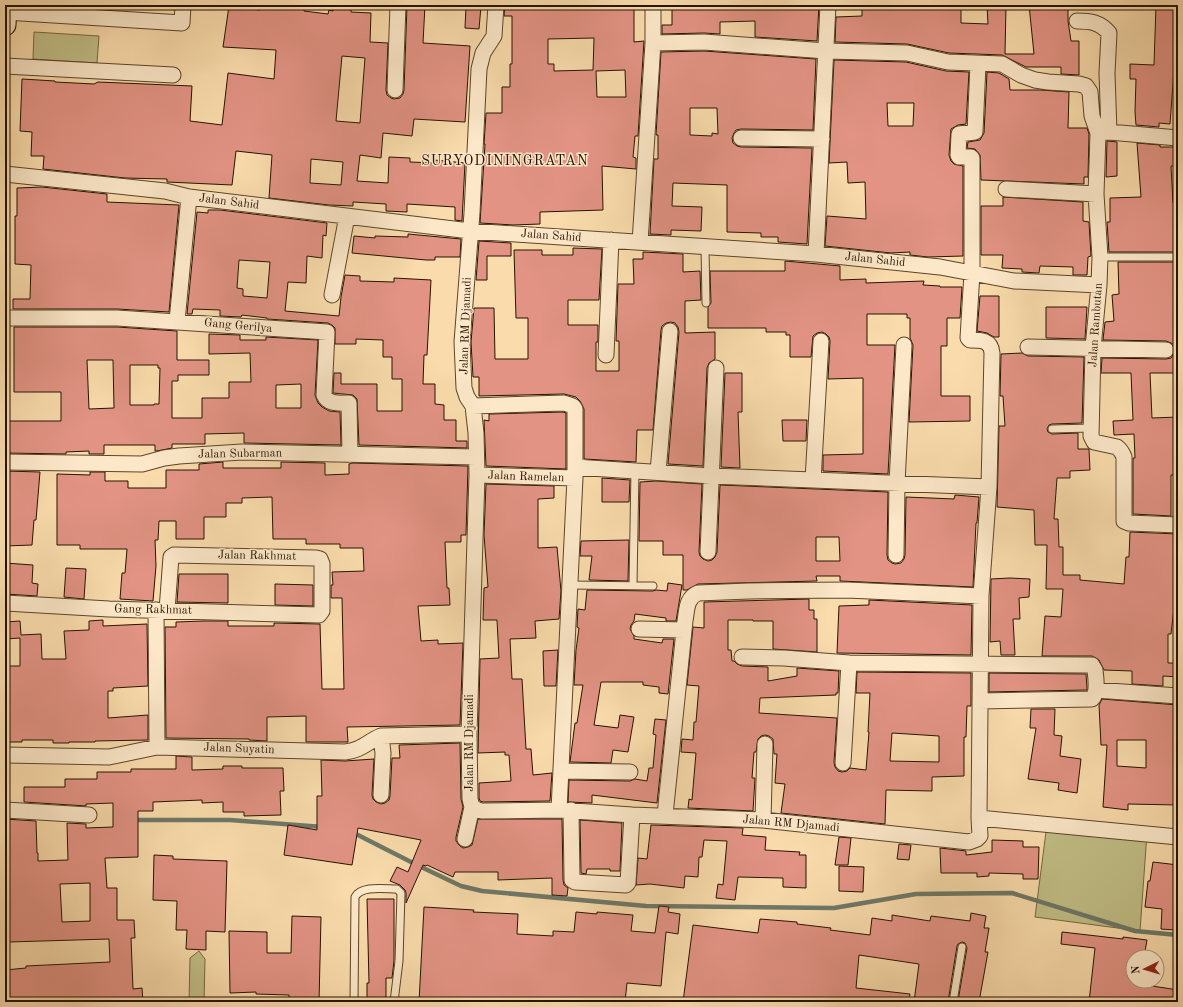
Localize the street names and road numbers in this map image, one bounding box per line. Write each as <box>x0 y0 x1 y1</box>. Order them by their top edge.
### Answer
street label: Jalan Sahid <box>198 192 260 212</box>
street label: Jalan Sahid <box>520 228 582 244</box>
street label: Jalan Sahid <box>844 251 906 269</box>
street label: Jalan RM Djamadi <box>458 277 474 375</box>
street label: Jalan Rambutan <box>1087 282 1105 368</box>
street label: Gang Gerilya <box>203 317 273 335</box>
street label: Jalan Subarman <box>198 447 283 461</box>
street label: Jalan Ramelan <box>487 470 565 484</box>
street label: Jalan Rakhmat <box>218 549 296 563</box>
street label: Gang Rakhmat <box>114 603 192 617</box>
street label: Jalan RM Djamadi <box>464 694 476 792</box>
street label: Jalan Suyatin <box>203 742 275 756</box>
street label: Jalan RM Djamadi <box>742 814 840 834</box>

